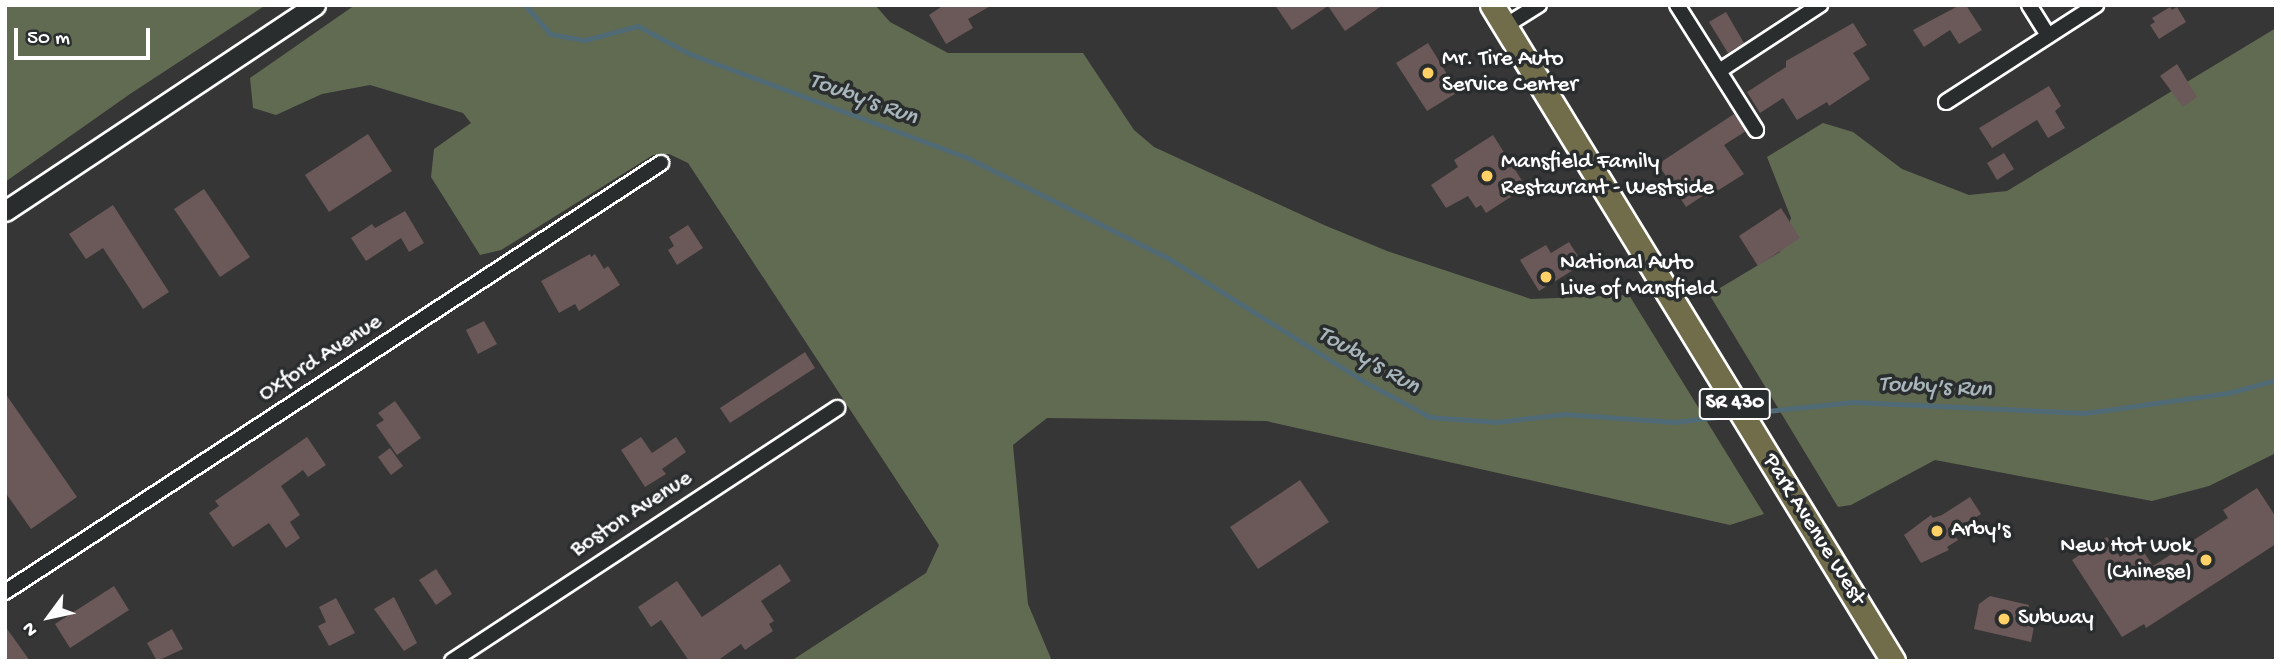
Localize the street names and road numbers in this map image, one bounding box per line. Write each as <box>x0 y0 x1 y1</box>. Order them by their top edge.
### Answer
street label: Oxford Avenue <box>254 309 388 409</box>
road number: SR 430 <box>1698 386 1772 422</box>
street label: Park Avenue West <box>1755 449 1871 611</box>
street label: Boston Avenue <box>566 466 698 564</box>

